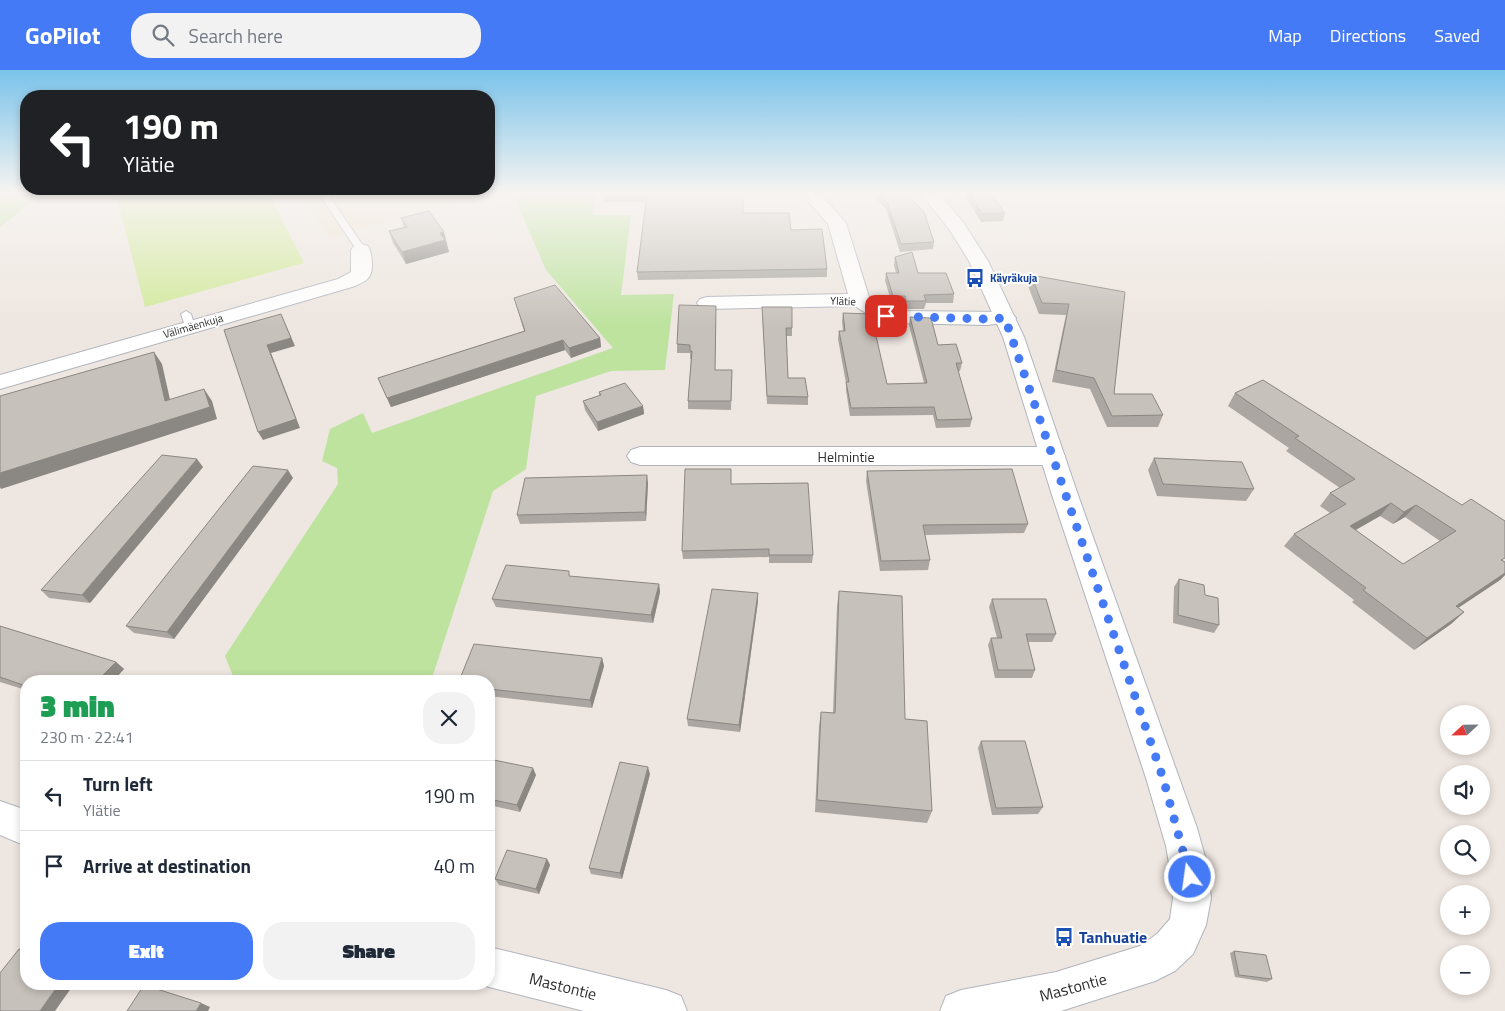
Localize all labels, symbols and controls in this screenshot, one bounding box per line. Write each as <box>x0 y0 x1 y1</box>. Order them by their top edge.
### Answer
search box <box>131 13 481 58</box>
text: GoPilot <box>25 17 101 53</box>
icon: search <box>149 21 177 49</box>
text: Search here <box>189 21 283 50</box>
text: Map <box>1268 22 1302 49</box>
text: Directions <box>1330 22 1406 49</box>
text: Saved <box>1434 22 1480 49</box>
text: 190 m <box>123 99 219 153</box>
icon: left <box>40 110 105 175</box>
text: Ylätie <box>123 147 175 181</box>
bus stop icon: Käyräkuja <box>964 267 986 289</box>
place label: Käyräkuja <box>990 270 1038 286</box>
street label: Ylätie <box>830 293 857 309</box>
pin <box>865 295 907 337</box>
icon: arrive <box>872 302 900 330</box>
street label: Välimäenkuja <box>161 310 225 342</box>
street label: Helmintie <box>818 446 874 467</box>
text: 3 min <box>40 683 115 729</box>
button: close <box>423 692 475 744</box>
north arrow <box>1440 705 1490 755</box>
map controls <box>1440 705 1490 995</box>
text: 230 m · 22:41 <box>40 725 134 749</box>
button: sound <box>1440 765 1490 815</box>
text: Turn left <box>83 769 153 798</box>
text: 190 m <box>423 781 475 810</box>
icon: left <box>40 782 68 810</box>
text: Ylätie <box>83 798 121 822</box>
button: search <box>1440 825 1490 875</box>
position arrow <box>1163 850 1215 902</box>
text: Arrive at destination <box>83 851 251 880</box>
text: 40 m <box>434 851 475 880</box>
icon: arrive <box>40 852 68 880</box>
button: + <box>1440 885 1490 935</box>
button: Exit <box>40 922 253 980</box>
button: Share <box>263 922 475 980</box>
place label: Tanhuatie <box>1079 925 1147 949</box>
bus stop icon: Tanhuatie <box>1053 926 1075 948</box>
button: − <box>1440 945 1490 995</box>
street label: Mastontie <box>527 966 599 1006</box>
street label: Mastontie <box>1037 967 1109 1007</box>

